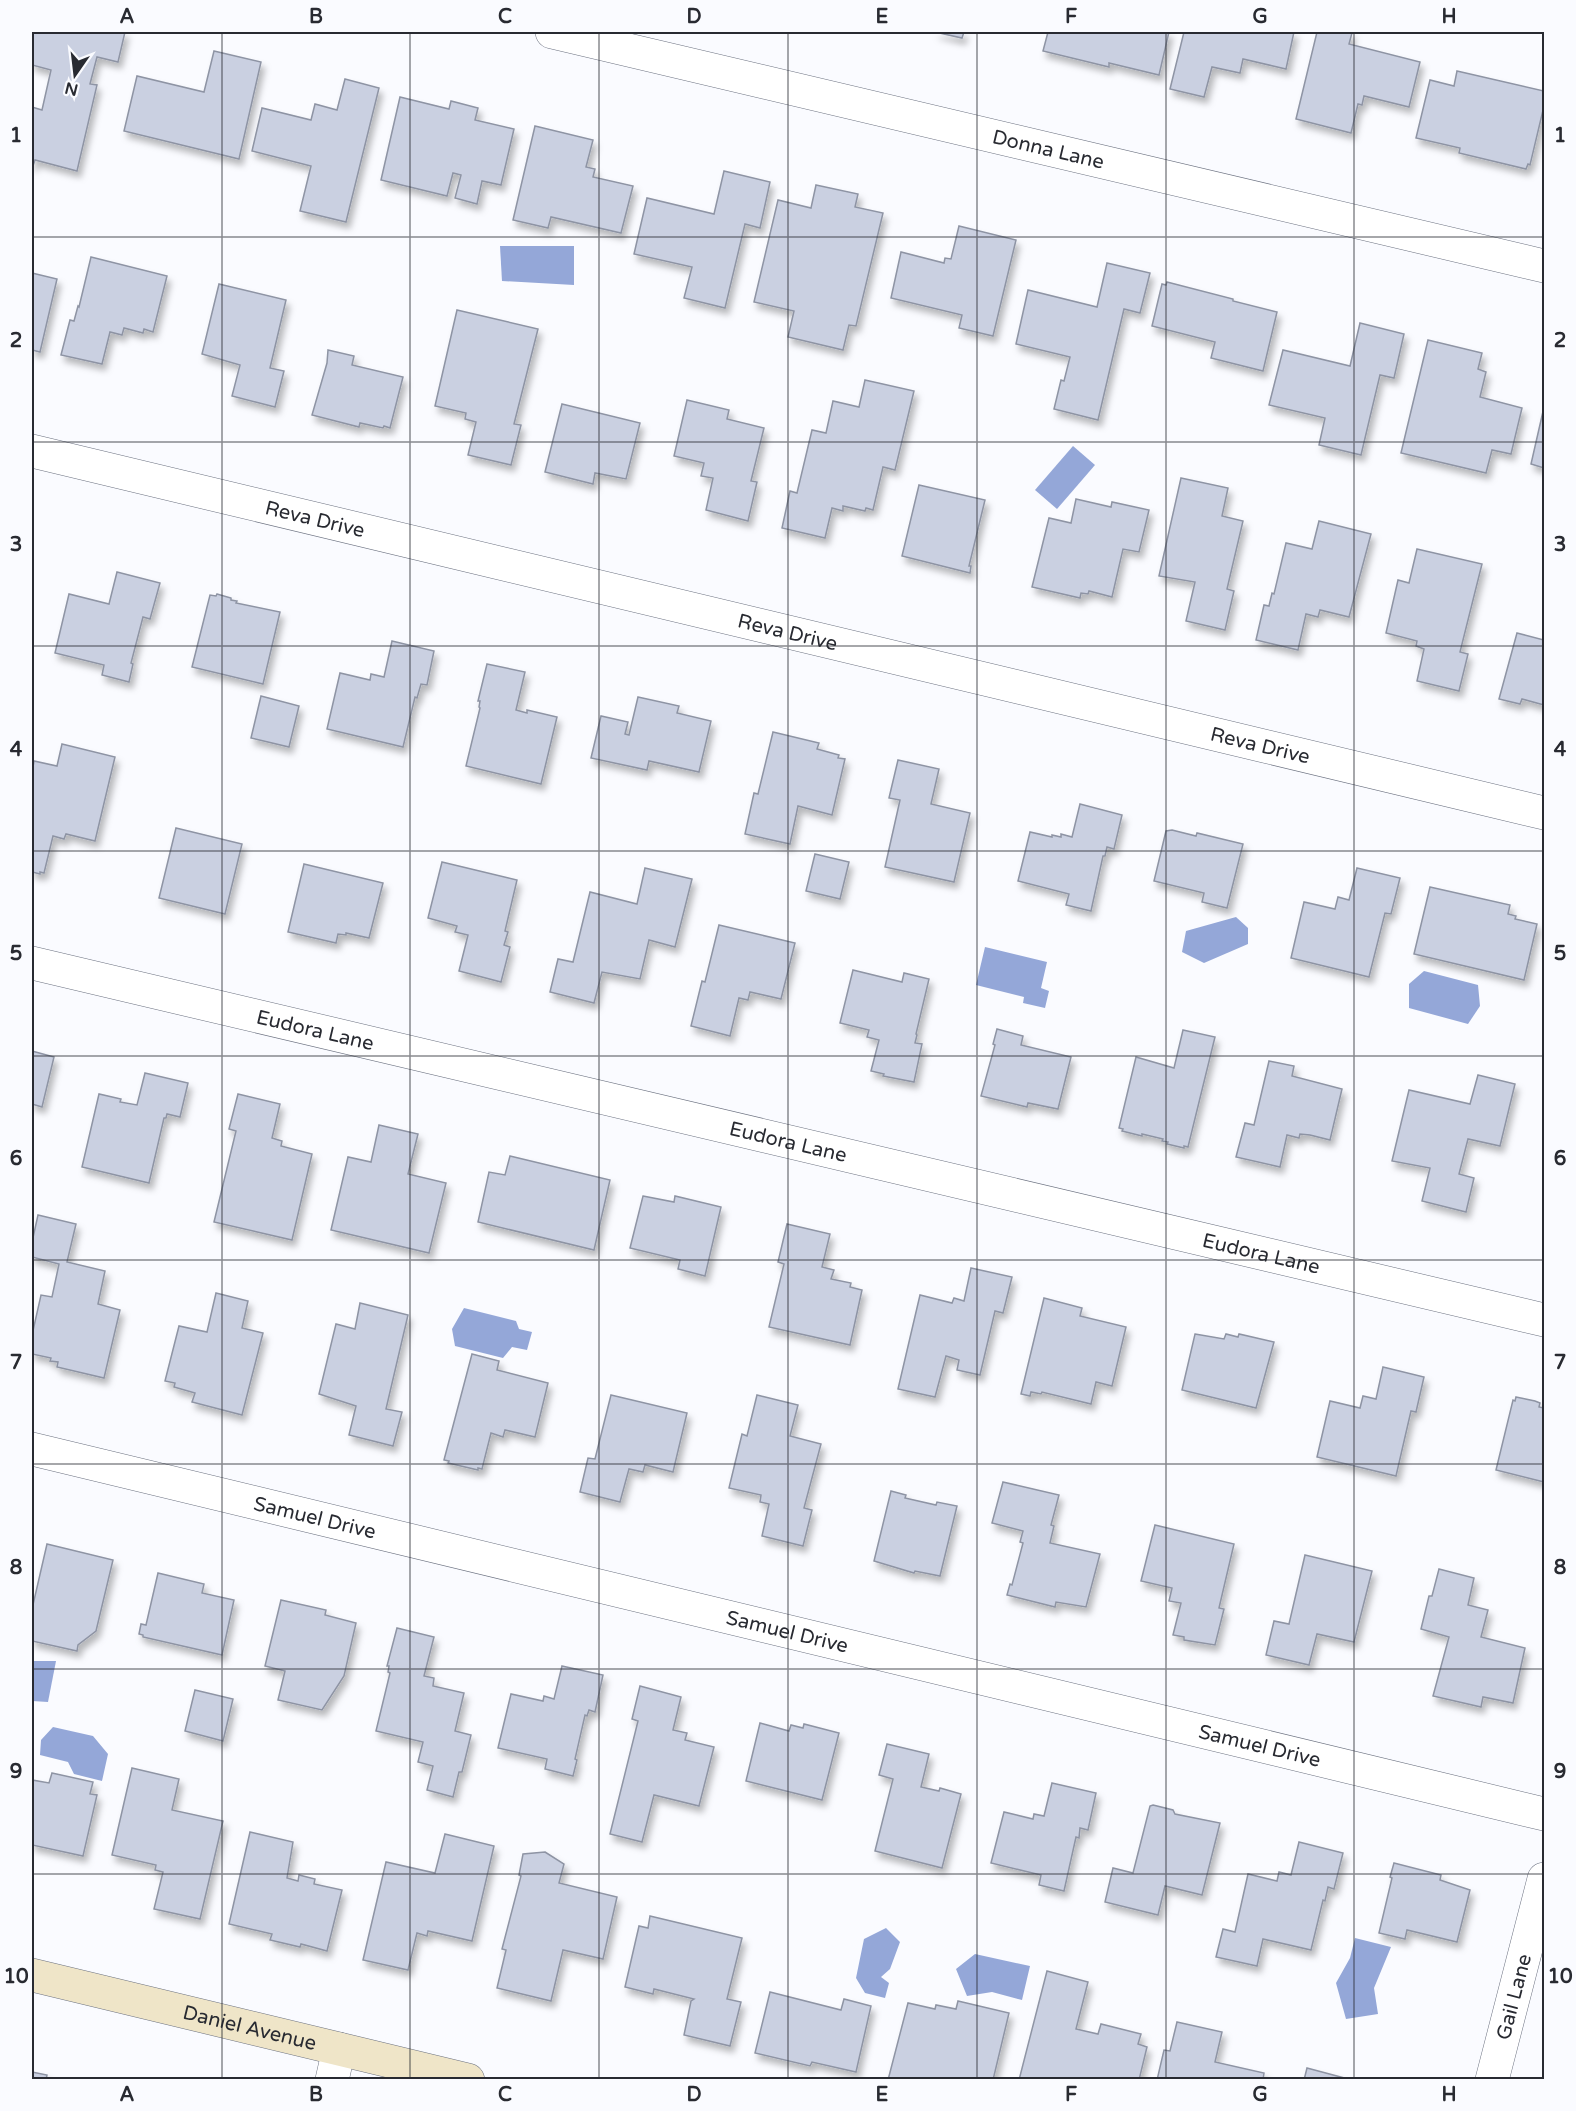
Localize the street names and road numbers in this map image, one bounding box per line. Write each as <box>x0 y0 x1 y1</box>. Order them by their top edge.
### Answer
street label: Donna Lane <box>990 125 1106 175</box>
street label: Reva Drive <box>263 496 367 543</box>
street label: Reva Drive <box>735 609 840 656</box>
street label: Reva Drive <box>1208 723 1312 770</box>
street label: Eudora Lane <box>254 1005 376 1056</box>
street label: Eudora Lane <box>727 1117 849 1168</box>
street label: Eudora Lane <box>1200 1229 1322 1280</box>
street label: Samuel Drive <box>251 1492 378 1545</box>
street label: Samuel Drive <box>724 1606 851 1659</box>
street label: Samuel Drive <box>1196 1720 1323 1773</box>
street label: Gail Lane <box>1492 1951 1537 2043</box>
street label: Daniel Avenue <box>180 2001 319 2056</box>

